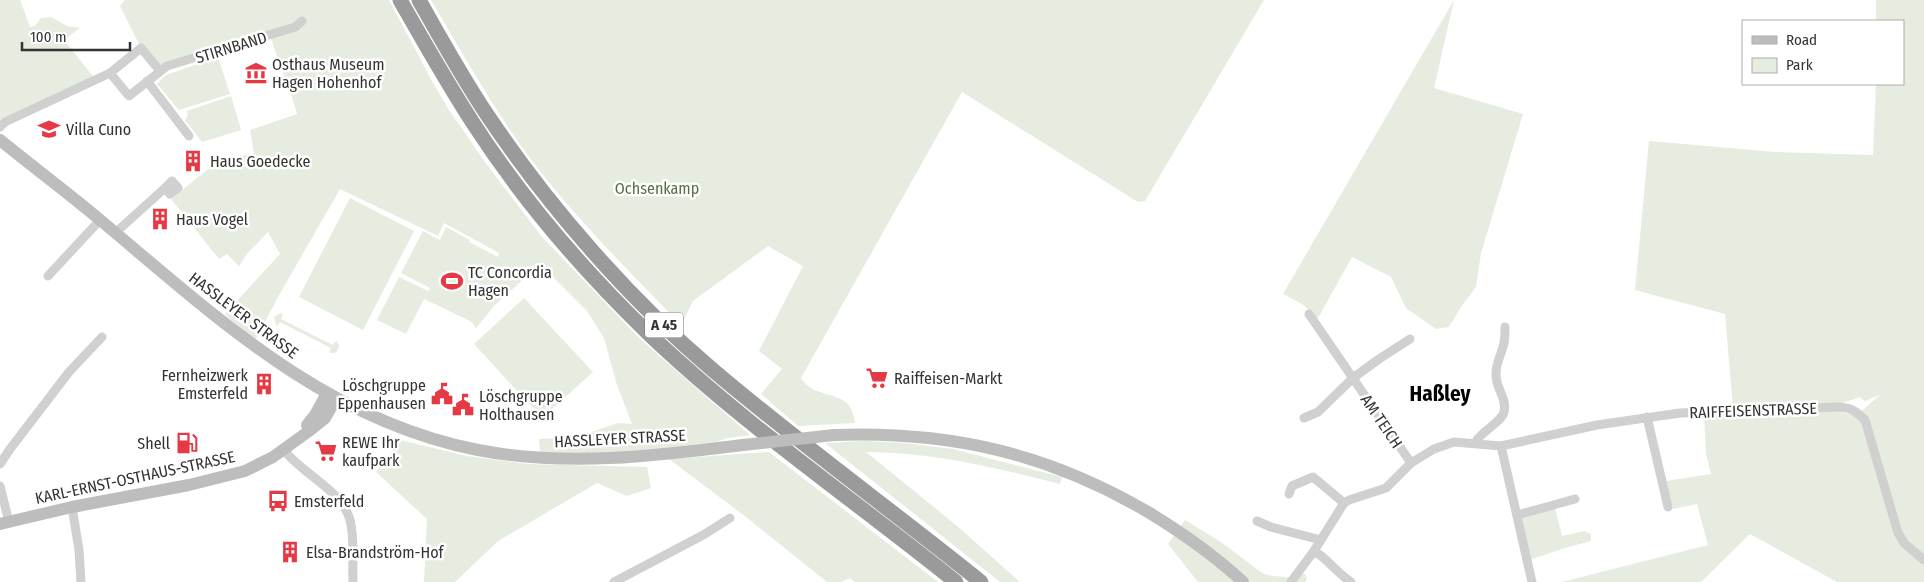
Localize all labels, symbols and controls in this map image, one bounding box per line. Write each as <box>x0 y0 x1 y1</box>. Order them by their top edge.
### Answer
scale bar <box>22 20 130 52</box>
legend <box>1742 20 1904 85</box>
text: 100 m <box>30 28 67 46</box>
street label: STIRNBAND <box>193 28 269 67</box>
text: Road <box>1786 31 1817 49</box>
place label: Osthaus Museum Hagen Hohenhof <box>272 55 385 92</box>
text: Park <box>1786 56 1813 74</box>
museum icon: Osthaus Museum Hagen Hohenhof <box>243 60 269 86</box>
school or university icon: Villa Cuno <box>36 116 62 142</box>
place label: Villa Cuno <box>66 120 131 139</box>
building icon: Haus Goedecke <box>180 148 206 174</box>
place label: Haus Goedecke <box>210 152 311 171</box>
park label: Ochsenkamp <box>615 179 699 198</box>
building icon: Haus Vogel <box>147 206 173 232</box>
place label: Haus Vogel <box>176 210 248 229</box>
place label: TC Concordia Hagen <box>468 263 552 300</box>
street label: HASSLEYER STRASSE <box>185 268 302 363</box>
sports icon: TC Concordia Hagen <box>439 268 465 294</box>
road number: A 45 <box>645 312 683 338</box>
supermarket icon: Raiffeisen-Markt <box>864 365 890 391</box>
place label: Fernheizwerk Emsterfeld <box>162 366 249 403</box>
place label: Raiffeisen-Markt <box>894 369 1003 388</box>
building icon: Fernheizwerk Emsterfeld <box>251 371 277 397</box>
place label: Löschgruppe Eppenhausen <box>337 376 426 413</box>
public building icon: Löschgruppe Eppenhausen <box>429 381 455 407</box>
district label: Haßley <box>1410 381 1471 407</box>
place label: Löschgruppe Holthausen <box>479 387 563 424</box>
street label: AM TEICH <box>1357 391 1406 452</box>
public building icon: Löschgruppe Holthausen <box>450 392 476 418</box>
street label: RAIFFEISENSTRASSE <box>1689 399 1817 422</box>
street label: HASSLEYER STRASSE <box>554 426 686 451</box>
fuel station icon: Shell <box>174 430 200 456</box>
place label: REWE Ihr kaufpark <box>342 433 400 470</box>
place label: Shell <box>137 434 170 453</box>
supermarket icon: REWE Ihr kaufpark <box>313 438 339 464</box>
street label: KARL-ERNST-OSTHAUS-STRASSE <box>33 447 237 508</box>
bus stop icon: Emsterfeld <box>265 488 291 514</box>
place label: Emsterfeld <box>294 492 364 511</box>
building icon: Elsa-Brandström-Hof <box>277 539 303 565</box>
place label: Elsa-Brandström-Hof <box>306 543 445 562</box>

